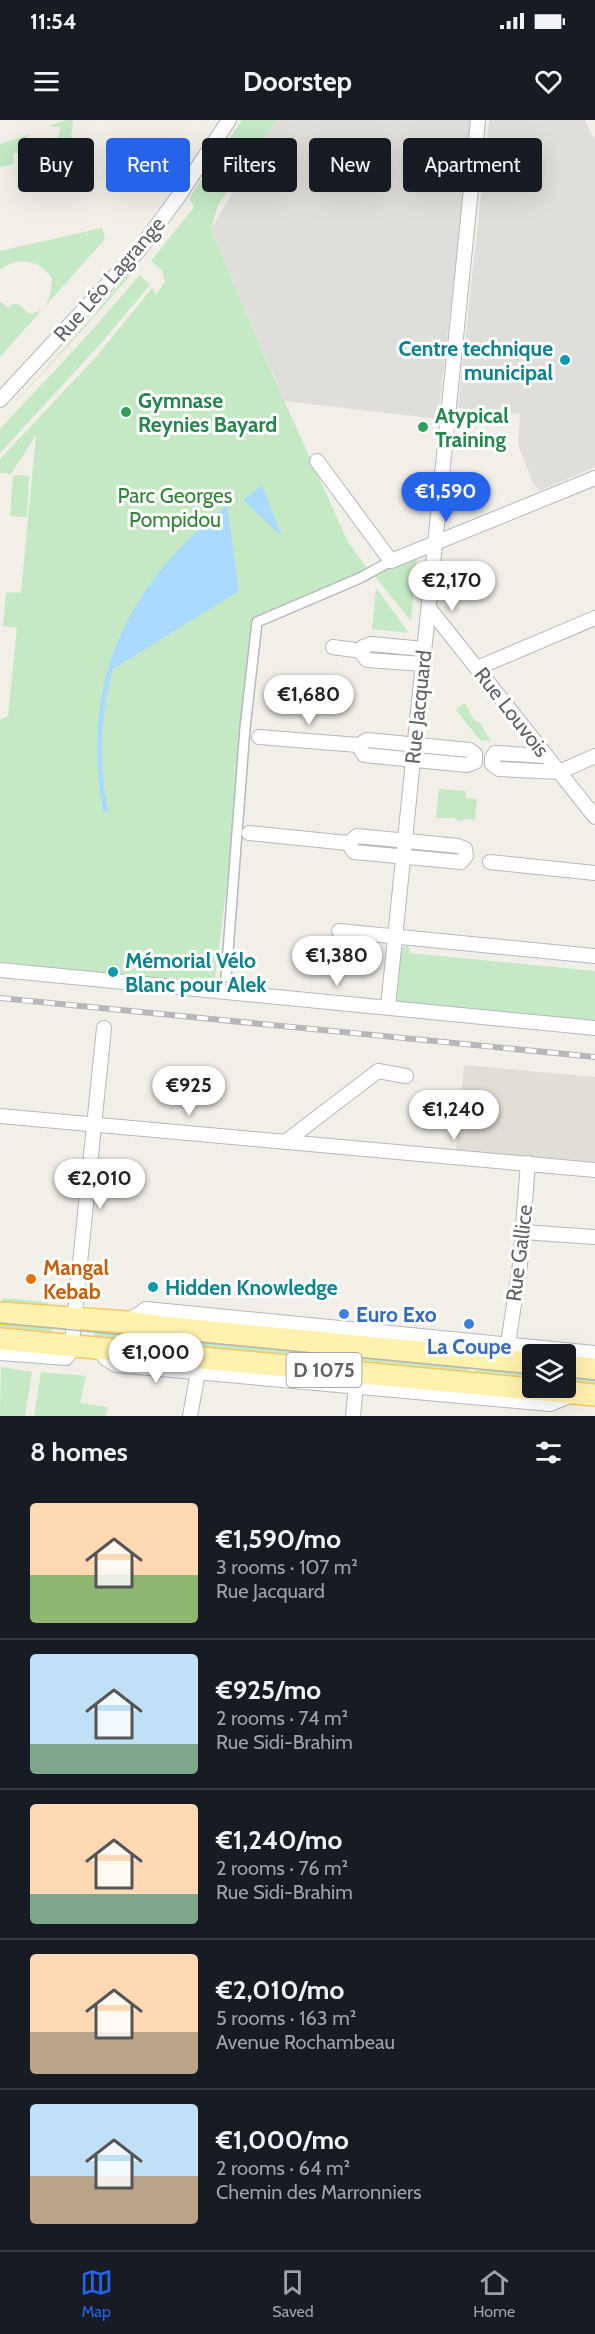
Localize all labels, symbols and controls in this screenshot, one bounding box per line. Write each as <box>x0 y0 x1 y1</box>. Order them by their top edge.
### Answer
text: 11:54 <box>30 8 77 35</box>
icon: menu <box>30 65 63 98</box>
text: Doorstep <box>243 65 352 98</box>
icon: heart <box>532 65 565 98</box>
chip: Buy <box>18 138 94 192</box>
chip: Rent <box>106 138 190 192</box>
chip: Filters <box>202 138 297 192</box>
chip: New <box>309 138 391 192</box>
chip: Apartment <box>403 138 542 192</box>
street label: Rue Léo Lagrange <box>48 211 170 346</box>
place label: Centre technique municipal <box>398 336 553 385</box>
marker: Centre technique municipal <box>558 353 572 367</box>
place label: Gymnase Reynies Bayard <box>138 388 277 437</box>
place label: Atypical Training <box>435 403 509 452</box>
marker: Gymnase Reynies Bayard <box>119 405 133 419</box>
marker: Atypical Training <box>416 420 430 434</box>
pin: €1,590 <box>397 472 495 523</box>
text: €1,590 <box>416 479 476 503</box>
park label: Parc Georges Pompidou <box>117 483 233 532</box>
pin: €2,170 <box>403 561 501 612</box>
text: €2,170 <box>422 568 482 592</box>
street label: Rue Jacquard <box>400 649 436 765</box>
street label: Rue Louvois <box>469 662 555 762</box>
pin: €1,680 <box>260 675 358 726</box>
text: €1,680 <box>278 682 340 706</box>
pin: €1,380 <box>288 936 386 987</box>
text: €1,380 <box>306 943 368 967</box>
place label: Mémorial Vélo Blanc pour Alek <box>125 948 267 997</box>
marker: Mémorial Vélo Blanc pour Alek <box>106 965 120 979</box>
pin: €925 <box>153 1066 225 1117</box>
text: €925 <box>166 1073 212 1097</box>
pin: €1,240 <box>405 1090 503 1141</box>
text: €1,240 <box>423 1097 485 1121</box>
pin: €2,010 <box>51 1159 149 1210</box>
text: €2,010 <box>68 1166 132 1190</box>
street label: Rue Gallice <box>501 1203 537 1303</box>
place label: Mangal Kebab <box>43 1255 109 1304</box>
marker: Mangal Kebab <box>24 1272 38 1286</box>
place label: Hidden Knowledge <box>165 1275 338 1300</box>
marker: Hidden Knowledge <box>146 1280 160 1294</box>
place label: Euro Exo <box>356 1302 437 1327</box>
marker: Euro Exo <box>337 1307 351 1321</box>
marker: La Coupe <box>462 1317 476 1331</box>
pin: €1,000 <box>107 1333 205 1384</box>
place label: La Coupe <box>427 1334 512 1359</box>
text: €1,000 <box>122 1340 190 1364</box>
map controls <box>522 1344 576 1398</box>
button: layers <box>522 1344 576 1398</box>
road number: D 1075 <box>286 1353 362 1387</box>
text: 8 homes <box>30 1436 128 1468</box>
icon: filters <box>532 1436 565 1469</box>
text: €1,590/mo <box>216 1523 341 1555</box>
icon: home <box>78 1527 150 1599</box>
text: 3 rooms · 107 m² <box>216 1555 358 1579</box>
text: Rue Jacquard <box>216 1579 325 1603</box>
text: €925/mo <box>216 1674 321 1706</box>
icon: home <box>78 1678 150 1750</box>
text: 2 rooms · 74 m² <box>216 1706 348 1730</box>
text: Rue Sidi-Brahim <box>216 1730 353 1754</box>
text: €1,240/mo <box>216 1824 342 1856</box>
icon: home <box>78 1828 150 1900</box>
text: 2 rooms · 76 m² <box>216 1856 348 1880</box>
text: Rue Sidi-Brahim <box>216 1880 353 1904</box>
text: €2,010/mo <box>216 1974 344 2006</box>
icon: home <box>78 1978 150 2050</box>
text: 5 rooms · 163 m² <box>216 2006 356 2030</box>
text: Avenue Rochambeau <box>216 2030 395 2054</box>
text: €1,000/mo <box>216 2124 349 2156</box>
icon: home <box>78 2128 150 2200</box>
text: 2 rooms · 64 m² <box>216 2156 350 2180</box>
text: Chemin des Marronniers <box>216 2180 422 2204</box>
tab: Map <box>80 2266 113 2321</box>
tab: Saved <box>272 2266 314 2321</box>
tab: Home <box>473 2266 515 2321</box>

